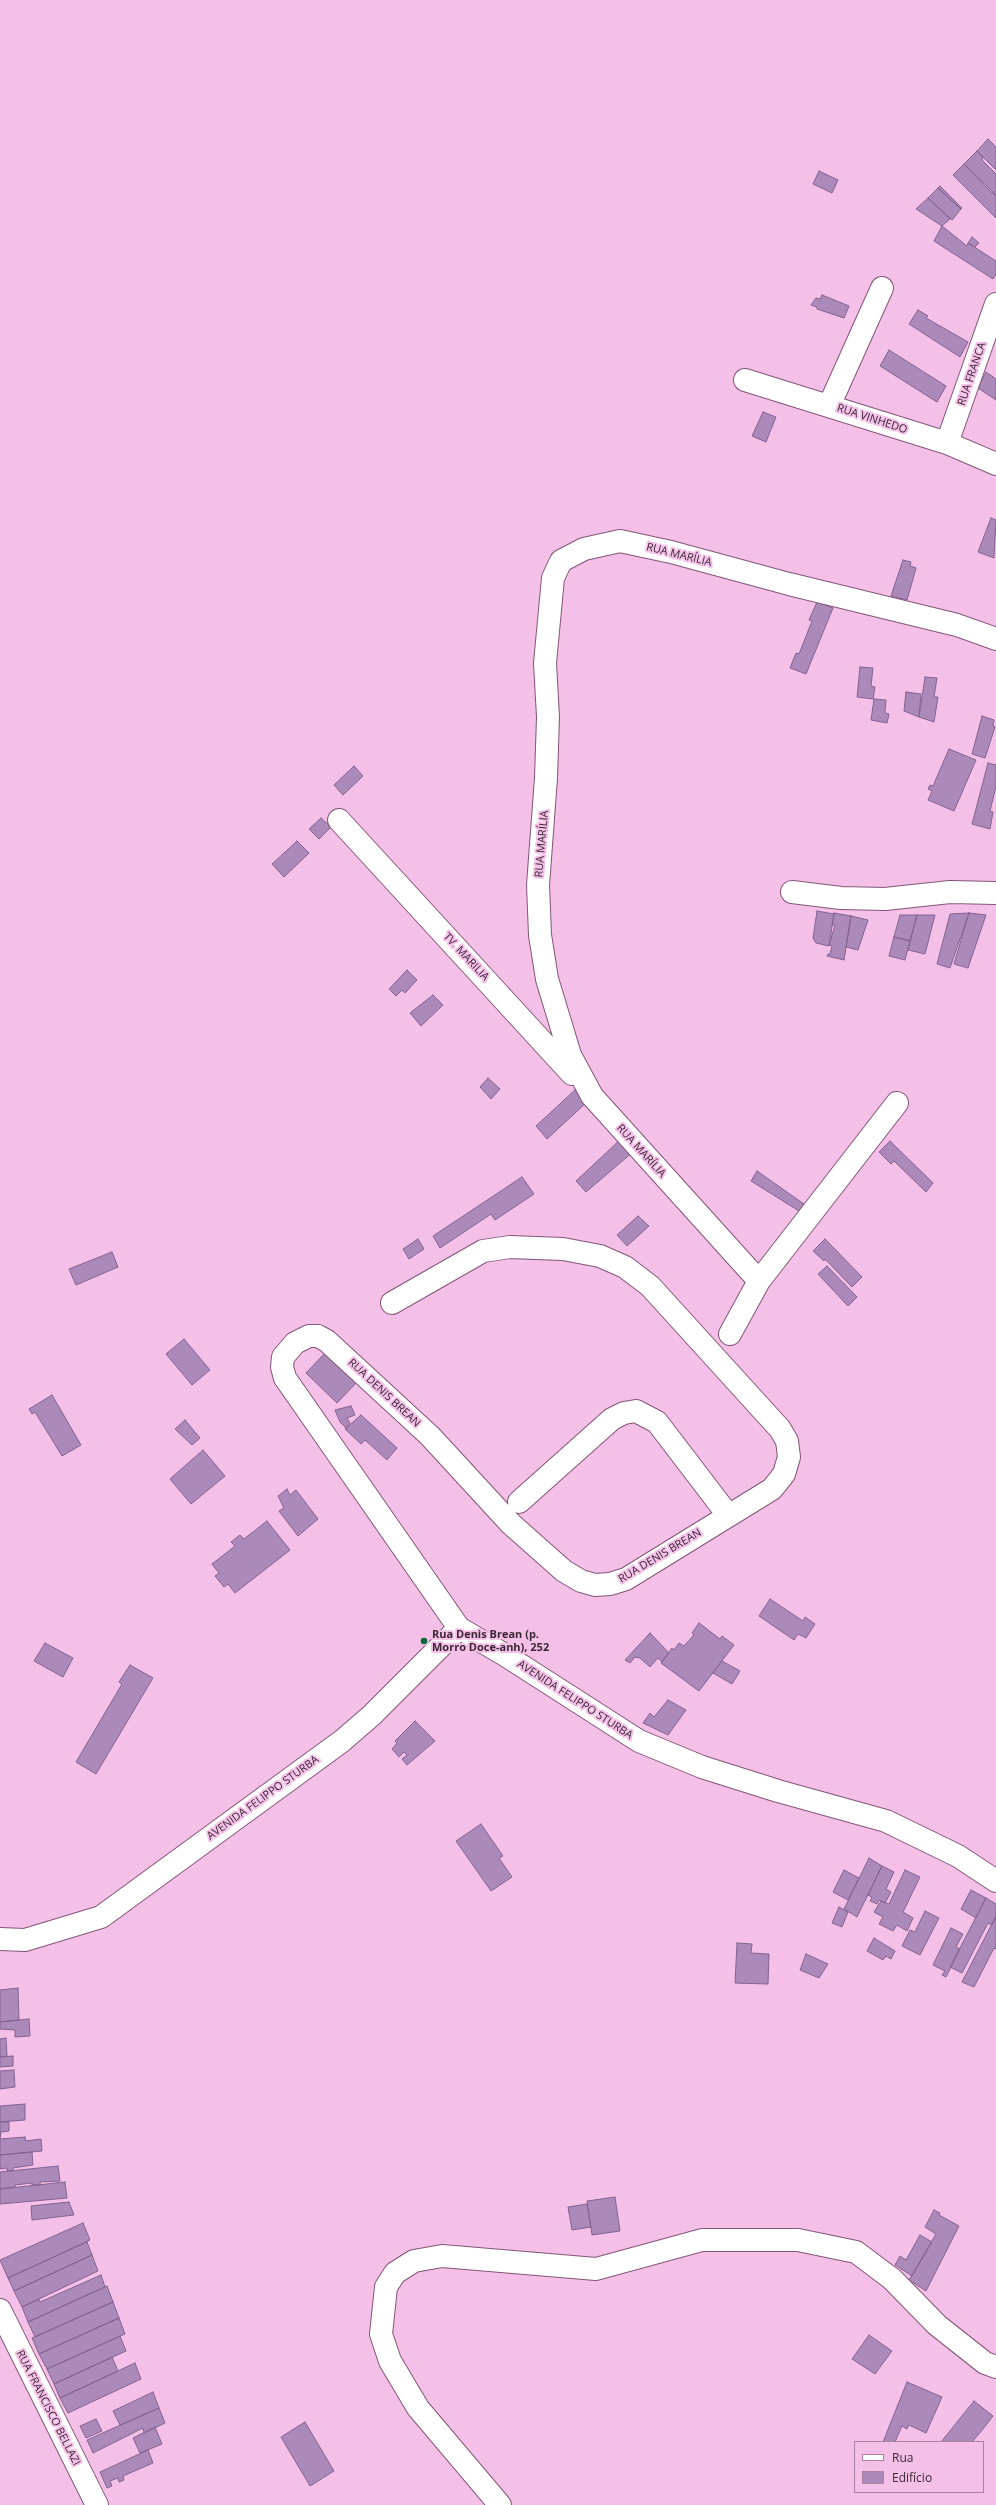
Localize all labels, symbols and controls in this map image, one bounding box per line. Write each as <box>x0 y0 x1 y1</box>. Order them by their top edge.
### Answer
street label: RUA FRANCA <box>955 341 989 407</box>
street label: RUA VINHEDO <box>835 401 909 437</box>
street label: RUA MARÍLIA <box>645 540 713 570</box>
street label: RUA MARÍLIA <box>533 810 551 878</box>
street label: TV. MARILIA <box>440 930 492 984</box>
street label: RUA MARÍLIA <box>614 1122 668 1180</box>
street label: RUA DENIS BREAN <box>345 1356 423 1430</box>
street label: RUA DENIS BREAN <box>616 1526 704 1586</box>
place label: Rua Denis Brean (p. Morro Doce-anh), 252 <box>432 1628 549 1654</box>
marker: Rua Denis Brean (p. Morro Doce-anh), 252 <box>419 1636 429 1646</box>
street label: AVENIDA FELIPPO STURBA <box>515 1658 635 1742</box>
street label: AVENIDA FELIPPO STURBA <box>205 1753 321 1843</box>
street label: RUA FRANCISCO BELLAZI <box>13 2348 83 2468</box>
legend <box>854 2441 984 2493</box>
text: Rua <box>892 2449 913 2466</box>
text: Edifício <box>892 2469 932 2486</box>

